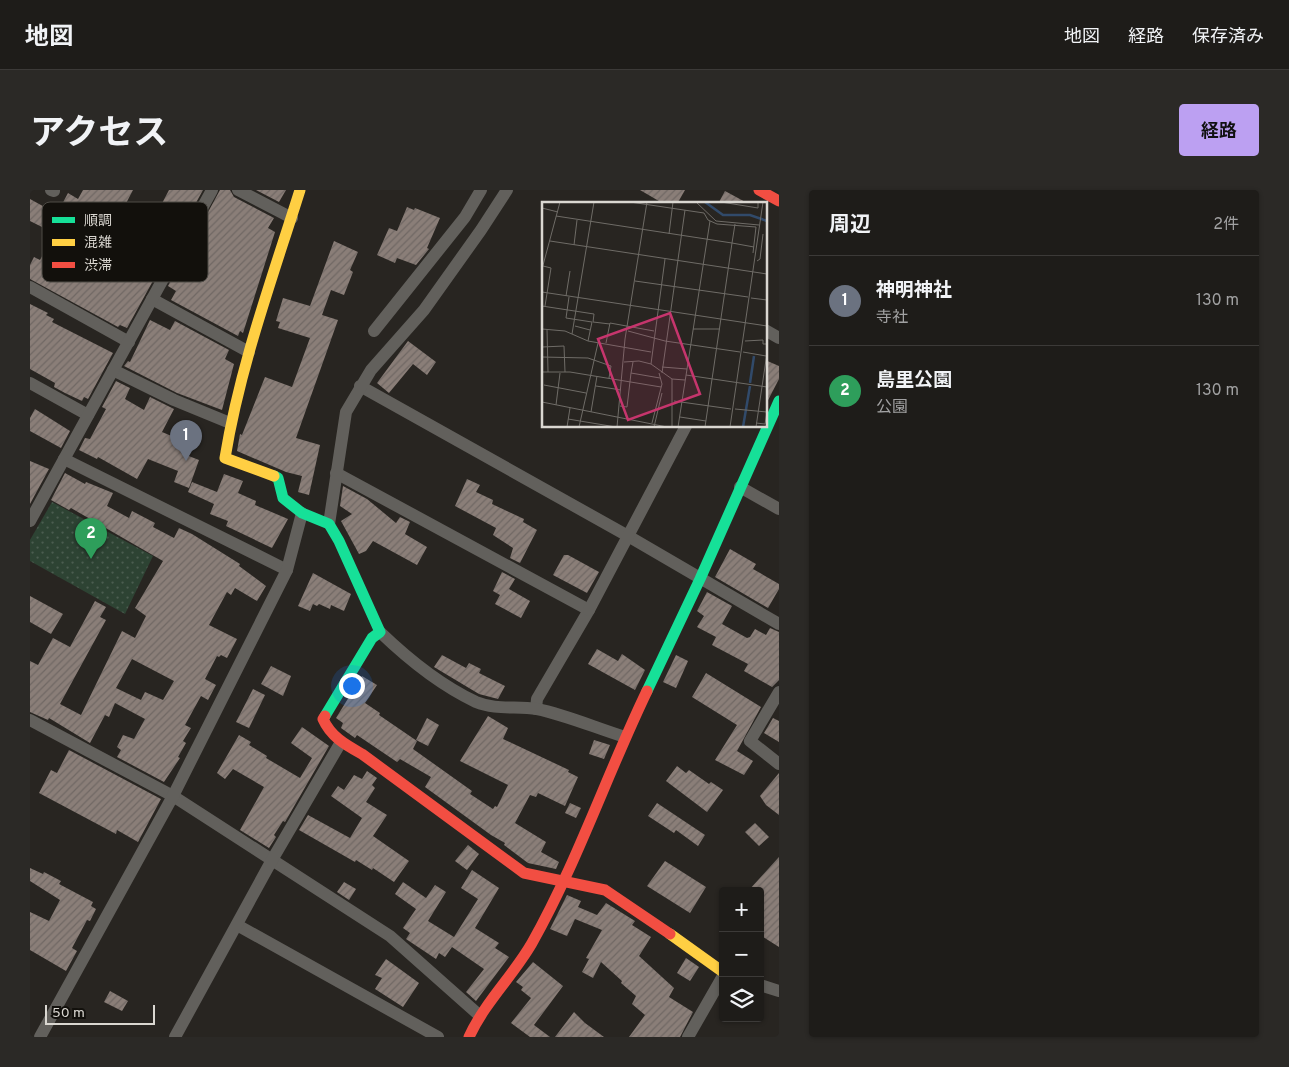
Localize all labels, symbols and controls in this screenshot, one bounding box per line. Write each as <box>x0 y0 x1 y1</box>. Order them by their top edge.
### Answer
text: 地図 <box>25 23 73 53</box>
text: 地図 <box>1064 26 1100 49</box>
text: 経路 <box>1128 26 1164 49</box>
text: 保存済み <box>1192 26 1264 49</box>
button: 経路 <box>1179 104 1259 156</box>
text: アクセス <box>30 113 168 157</box>
legend <box>42 202 208 282</box>
inset map <box>542 202 766 428</box>
text: 周辺 <box>829 212 871 239</box>
text: 順調 <box>84 213 112 230</box>
text: 2件 <box>1213 215 1239 235</box>
text: 混雑 <box>84 234 112 252</box>
text: 渋滞 <box>84 258 112 275</box>
text: 神明神社 <box>876 279 952 303</box>
text: 1 <box>842 291 848 311</box>
text: 130 m <box>1196 291 1239 311</box>
text: 寺社 <box>876 308 908 328</box>
text: 島里公園 <box>876 369 952 393</box>
text: 2 <box>840 381 850 401</box>
text: 130 m <box>1196 381 1239 401</box>
text: 公園 <box>876 398 908 418</box>
pin: 1 <box>170 420 202 461</box>
pin: 2 <box>75 518 107 559</box>
your location <box>339 673 365 699</box>
map controls <box>719 887 764 1022</box>
button: + <box>719 887 764 932</box>
button: − <box>719 932 764 977</box>
button: layers <box>719 977 764 1022</box>
scale bar <box>45 1002 155 1025</box>
text: 50 m <box>52 1005 85 1022</box>

